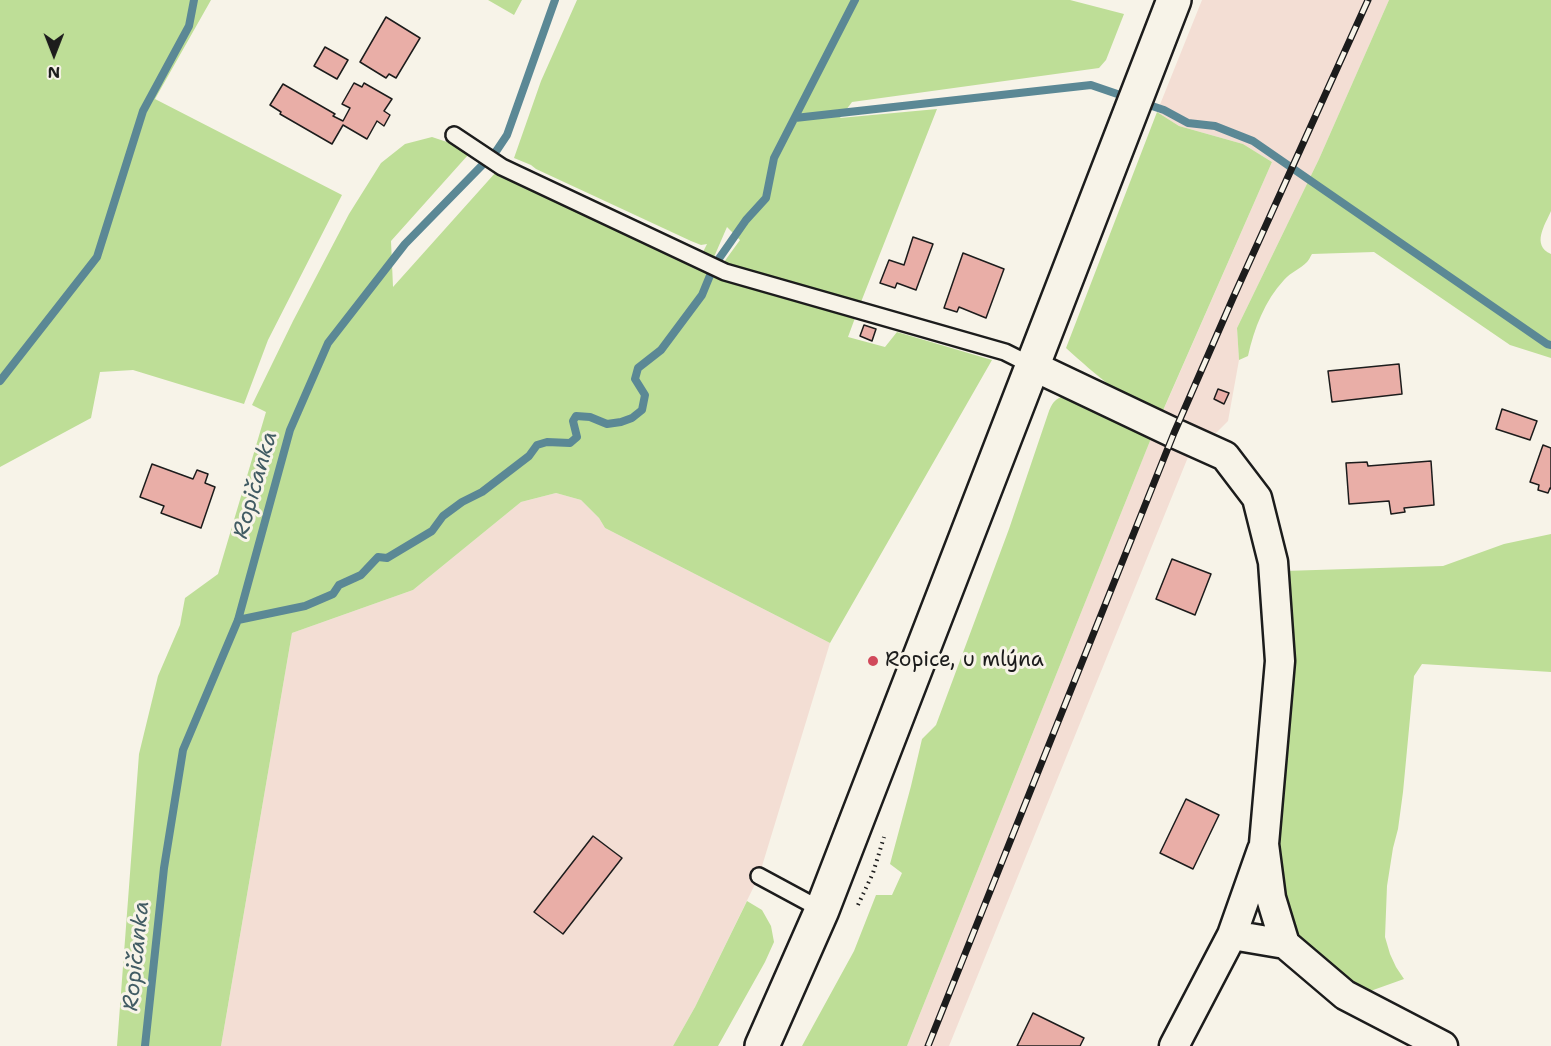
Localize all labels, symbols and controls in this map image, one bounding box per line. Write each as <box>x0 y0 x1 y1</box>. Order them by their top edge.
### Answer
north arrow <box>24 24 84 84</box>
text: N <box>48 62 60 83</box>
water label: Ropičanka <box>228 428 284 542</box>
place label: Ropice, u mlýna <box>885 648 1044 674</box>
marker: Ropice, u mlýna <box>866 654 880 668</box>
water label: Ropičanka <box>118 900 156 1012</box>

